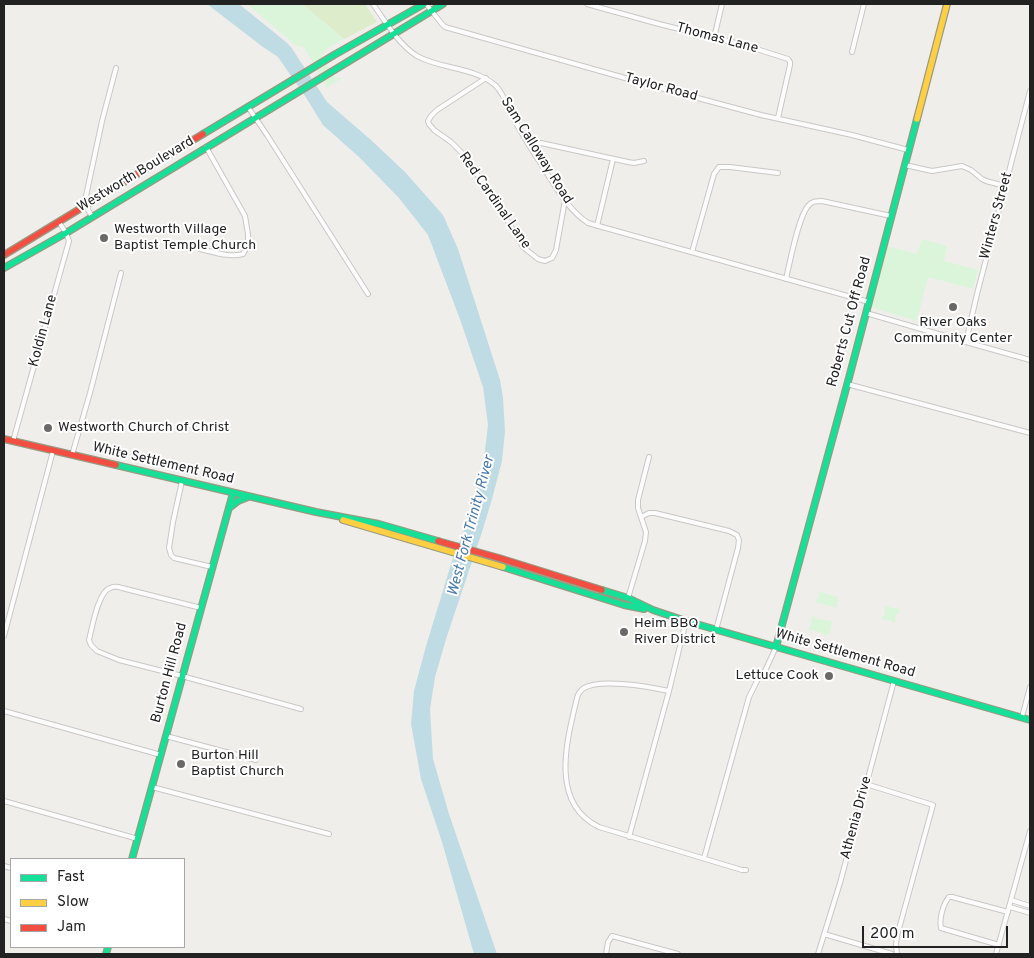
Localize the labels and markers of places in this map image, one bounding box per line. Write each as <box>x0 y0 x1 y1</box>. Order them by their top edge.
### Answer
place label: Westworth Village Baptist Temple Church <box>114 222 256 254</box>
marker: Westworth Village Baptist Temple Church <box>98 232 110 244</box>
marker: River Oaks Community Center <box>947 301 959 313</box>
place label: River Oaks Community Center <box>894 315 1012 348</box>
place label: Westworth Church of Christ <box>58 420 229 436</box>
marker: Westworth Church of Christ <box>42 422 54 434</box>
place label: Heim BBQ River District <box>634 616 716 648</box>
marker: Heim BBQ River District <box>618 626 630 638</box>
place label: Lettuce Cook <box>736 668 819 684</box>
marker: Lettuce Cook <box>823 670 835 682</box>
place label: Burton Hill Baptist Church <box>191 748 284 780</box>
marker: Burton Hill Baptist Church <box>175 758 187 770</box>

